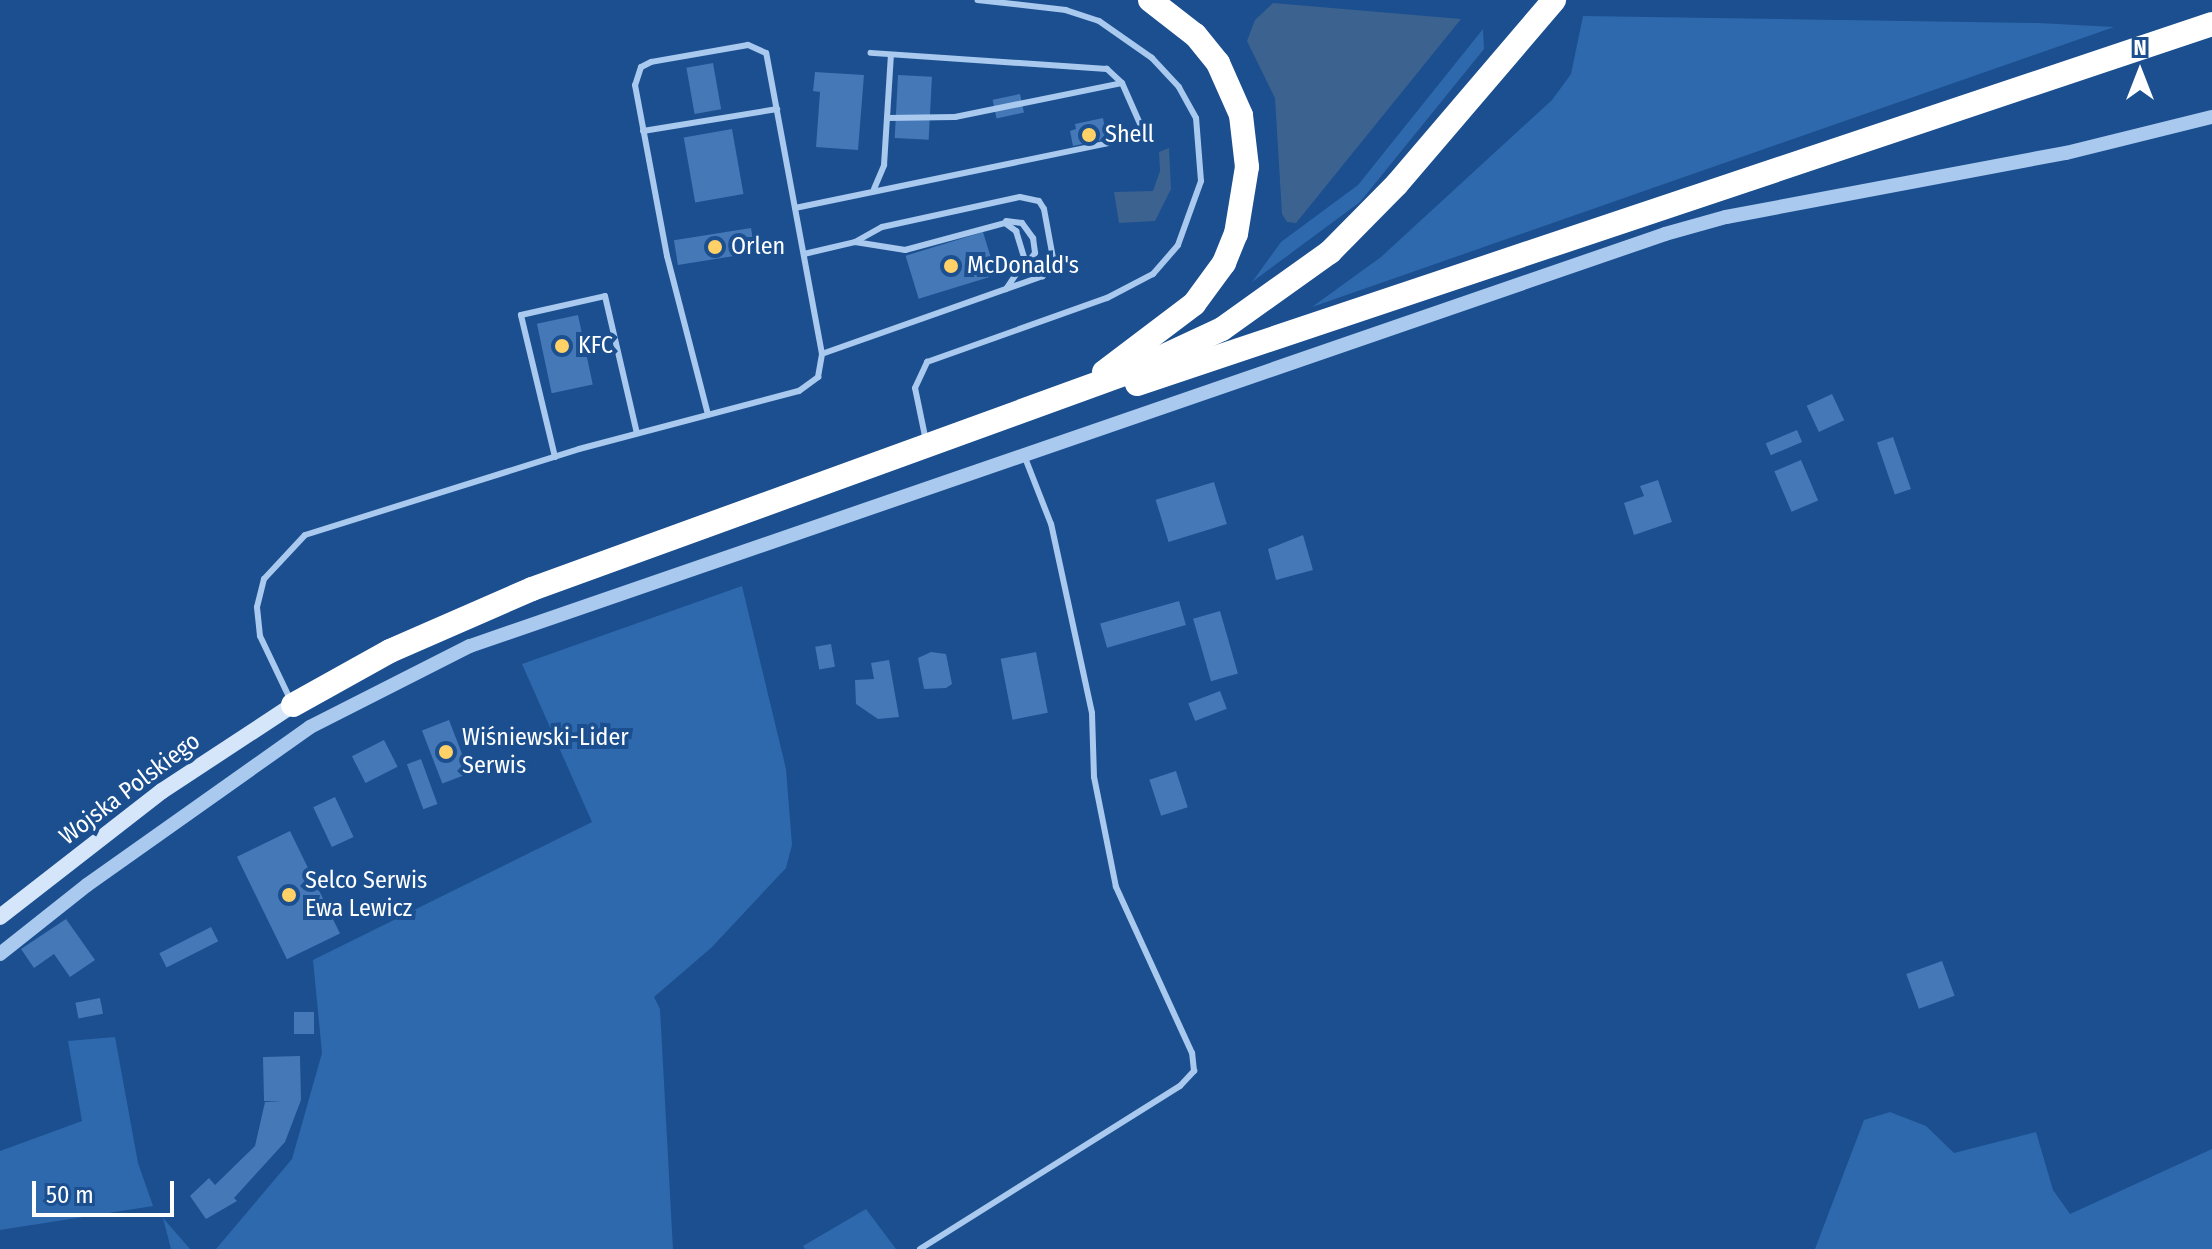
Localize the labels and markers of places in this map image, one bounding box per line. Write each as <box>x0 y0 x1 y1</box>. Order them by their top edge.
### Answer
place label: Shell <box>1105 121 1154 149</box>
marker: Shell <box>1080 126 1098 144</box>
place label: Orlen <box>731 233 785 261</box>
marker: Orlen <box>706 238 724 256</box>
place label: McDonald's <box>967 252 1079 280</box>
marker: McDonald's <box>942 257 960 275</box>
place label: KFC <box>578 332 613 360</box>
marker: KFC <box>553 337 571 355</box>
place label: Wiśniewski-Lider Serwis <box>462 724 629 780</box>
marker: Wiśniewski-Lider Serwis <box>437 743 455 761</box>
place label: Selco Serwis Ewa Lewicz <box>305 867 427 923</box>
marker: Selco Serwis Ewa Lewicz <box>280 886 298 904</box>

